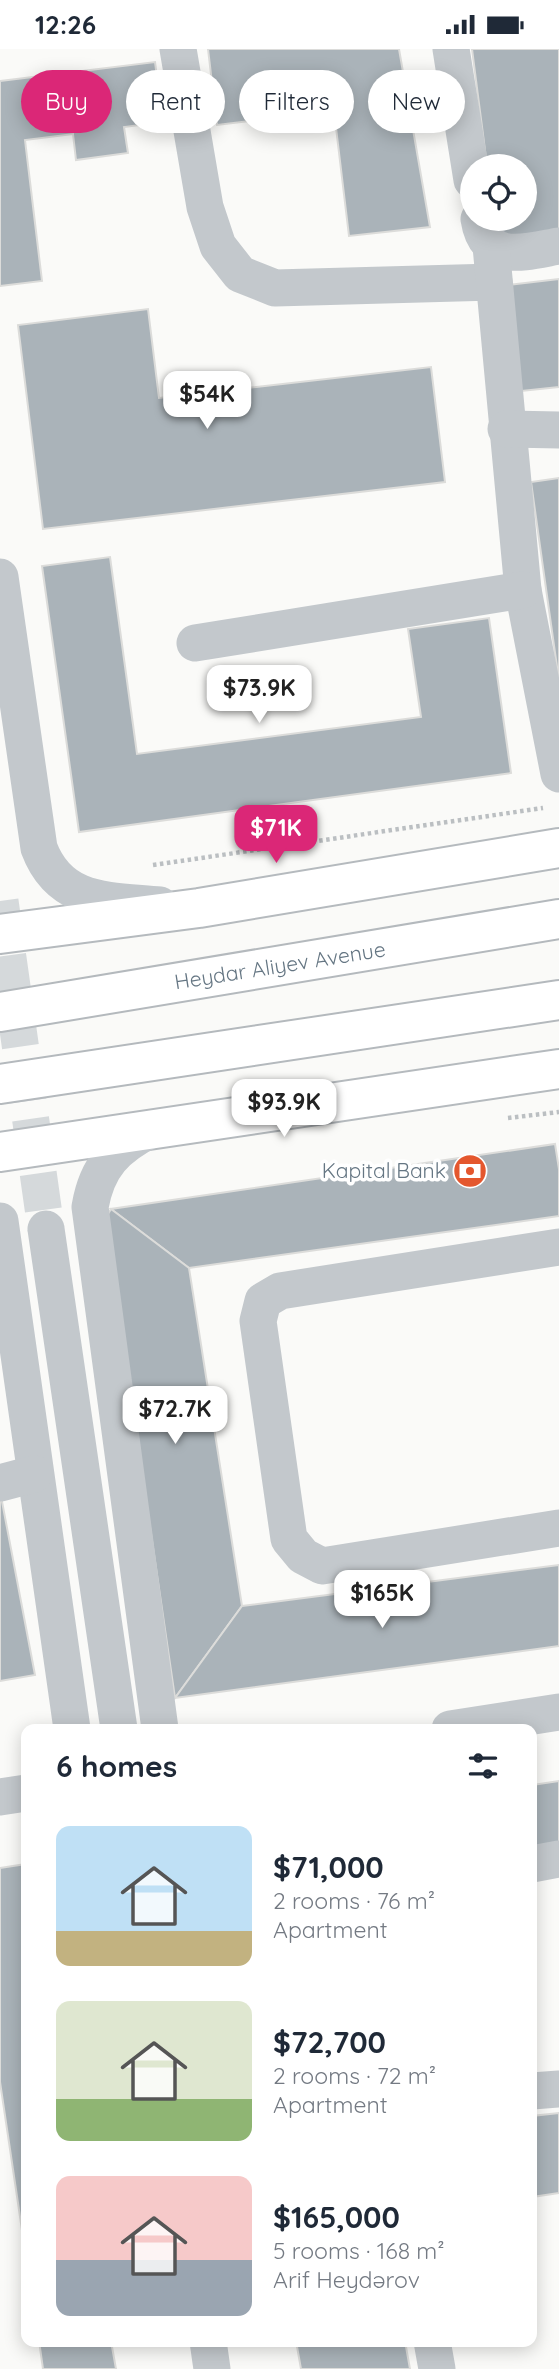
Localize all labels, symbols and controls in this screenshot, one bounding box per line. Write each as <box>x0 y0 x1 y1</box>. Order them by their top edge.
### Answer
text: 12:26 <box>35 8 96 41</box>
chip: Buy <box>21 70 112 133</box>
chip: Rent <box>126 70 225 133</box>
chip: Filters <box>239 70 354 133</box>
chip: New <box>368 70 465 133</box>
map controls <box>460 154 537 231</box>
button: locate <box>460 154 537 231</box>
pin: $54K <box>166 371 248 431</box>
text: $54K <box>179 379 235 408</box>
pin: $73.9K <box>202 665 316 725</box>
text: $73.9K <box>223 673 295 702</box>
pin: $71K <box>235 805 317 865</box>
text: $71K <box>250 813 302 842</box>
street label: Heydar Aliyev Avenue <box>173 936 387 995</box>
pin: $93.9K <box>227 1079 341 1139</box>
text: $93.9K <box>247 1087 321 1116</box>
bank icon: Kapital Bank <box>451 1152 489 1190</box>
place label: Kapital Bank <box>322 1157 446 1183</box>
pin: $72.7K <box>118 1387 232 1446</box>
text: $72.7K <box>139 1394 211 1423</box>
pin: $165K <box>333 1571 431 1630</box>
text: $165K <box>350 1578 414 1607</box>
text: 6 homes <box>56 1747 177 1785</box>
icon: filters <box>464 1747 502 1785</box>
text: $71,000 <box>273 1848 384 1886</box>
icon: home <box>112 1854 196 1938</box>
text: 2 rooms · 76 m² <box>273 1886 435 1915</box>
text: Apartment <box>273 1915 387 1944</box>
text: $72,700 <box>273 2023 386 2061</box>
icon: home <box>112 2029 196 2113</box>
text: 2 rooms · 72 m² <box>273 2061 436 2090</box>
text: Apartment <box>273 2090 387 2119</box>
text: $165,000 <box>273 2198 400 2236</box>
icon: home <box>112 2204 196 2288</box>
text: 5 rooms · 168 m² <box>273 2236 445 2265</box>
text: Arif Heydərov <box>273 2265 420 2294</box>

